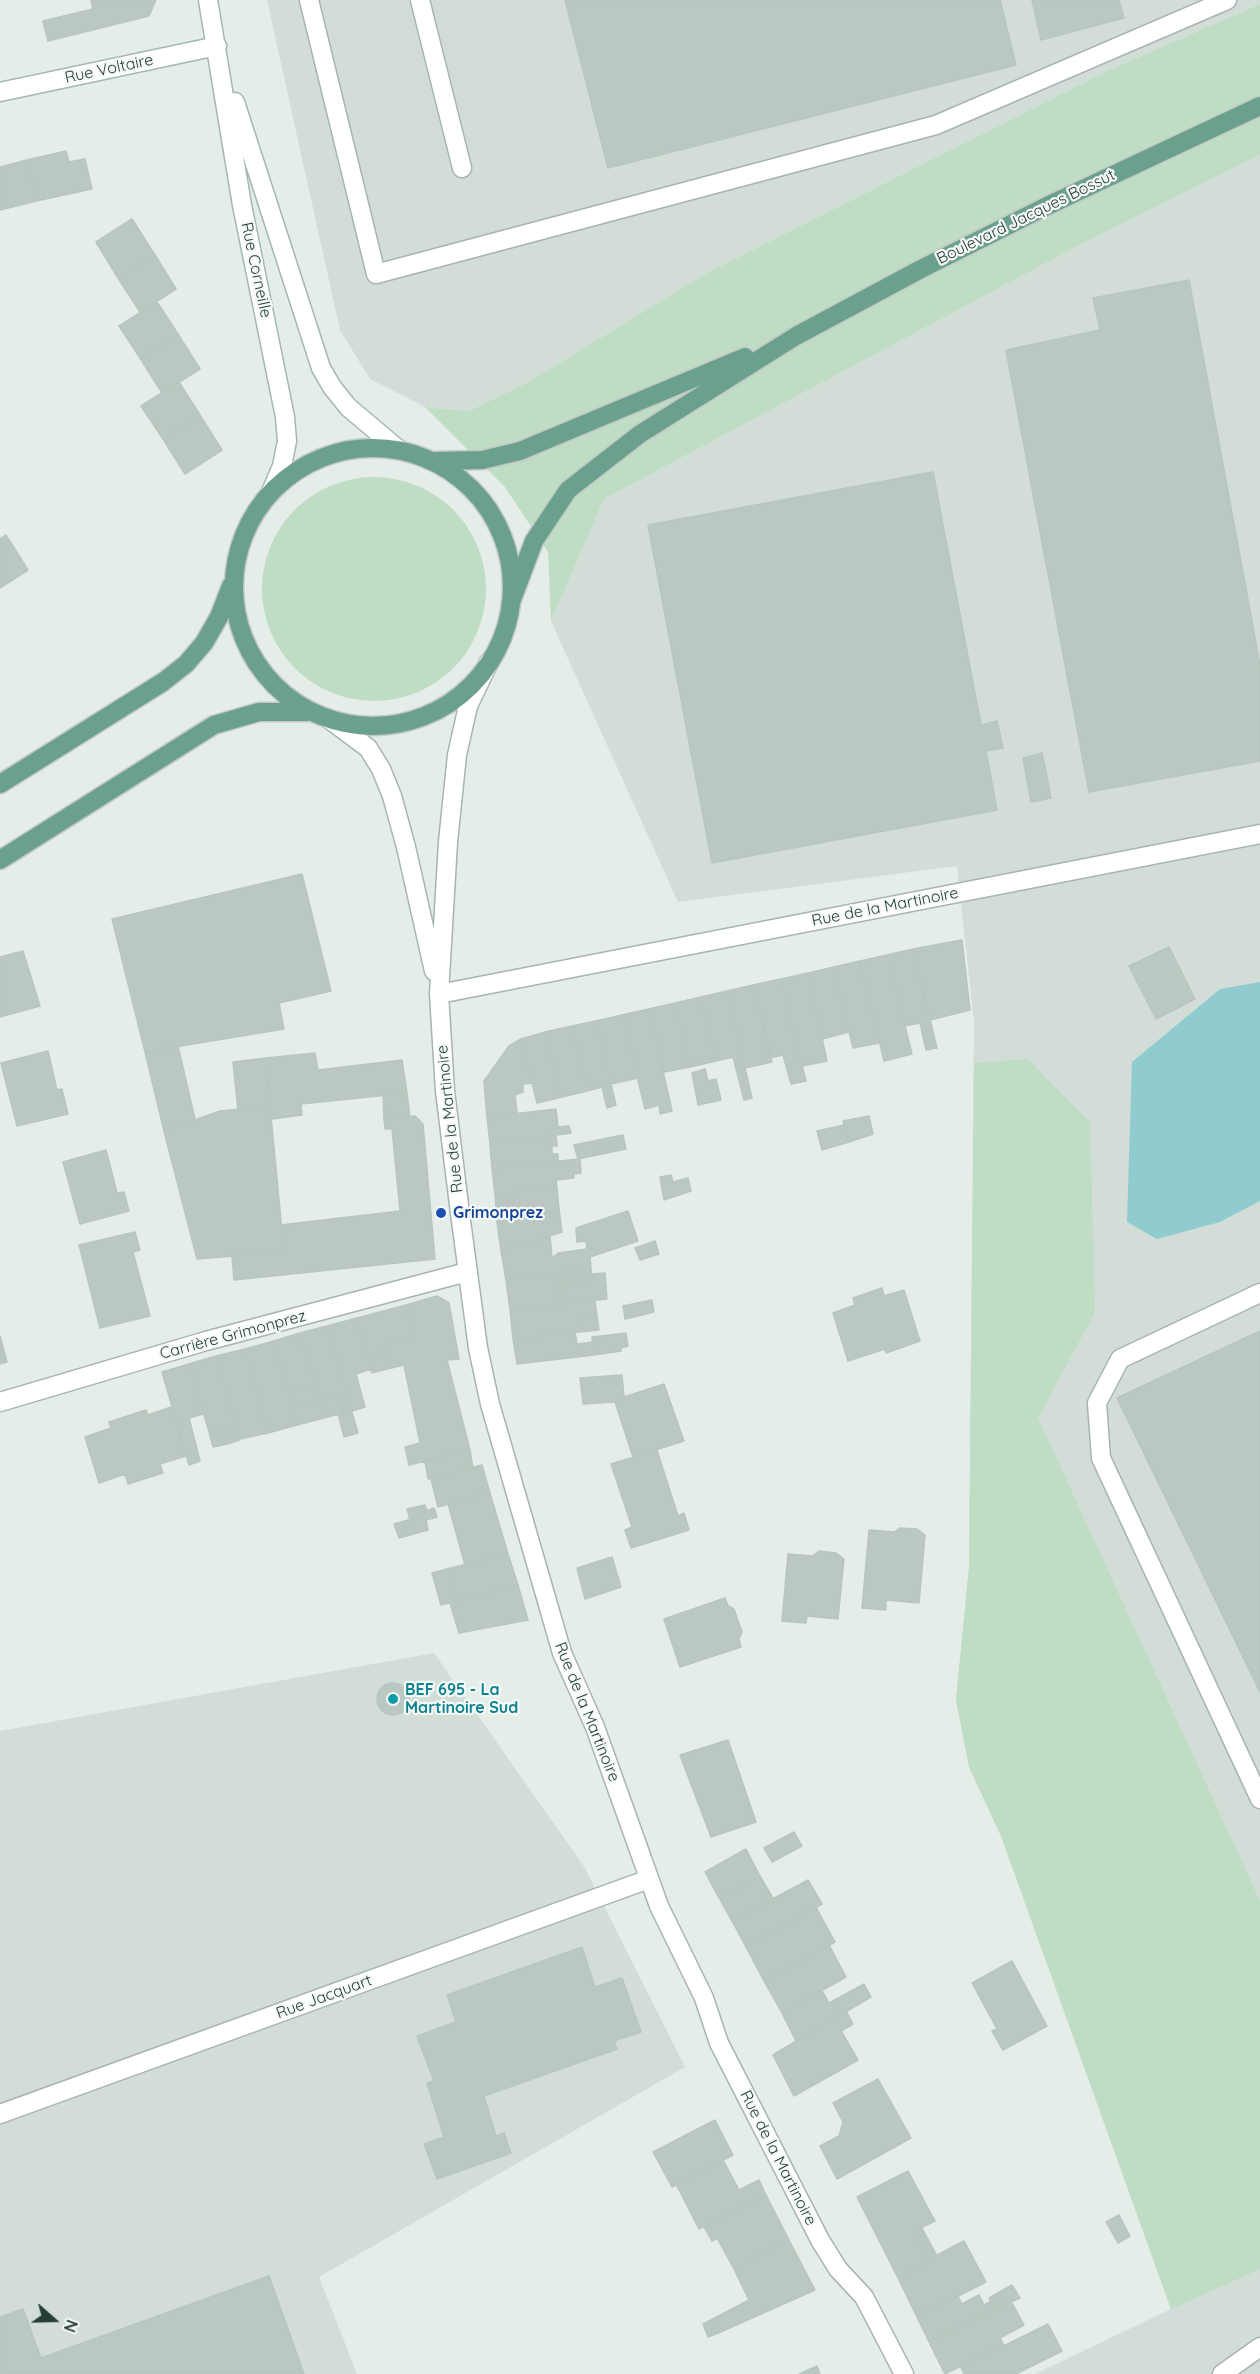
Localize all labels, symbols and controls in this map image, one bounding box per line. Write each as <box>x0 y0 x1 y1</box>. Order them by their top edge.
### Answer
street label: Rue Voltaire <box>63 50 155 88</box>
street label: Boulevard Jacques Bossut <box>934 165 1118 269</box>
street label: Rue Corneille <box>236 220 276 320</box>
street label: Rue de la Martinoire <box>810 883 960 931</box>
street label: Rue de la Martinoire <box>433 1044 467 1194</box>
place label: Grimonprez <box>453 1203 543 1223</box>
marker: Grimonprez <box>434 1206 448 1220</box>
street label: Carrière Grimonprez <box>158 1306 308 1364</box>
street label: Rue de la Martinoire <box>550 1639 624 1785</box>
place label: BEF 695 - La Martinoire Sud <box>405 1680 518 1718</box>
marker: BEF 695 - La Martinoire Sud <box>386 1692 400 1706</box>
street label: Rue Jacquart <box>274 1971 374 2023</box>
street label: Rue de la Martinoire <box>736 2087 820 2229</box>
north arrow <box>24 2290 84 2350</box>
text: N <box>60 2317 82 2335</box>

